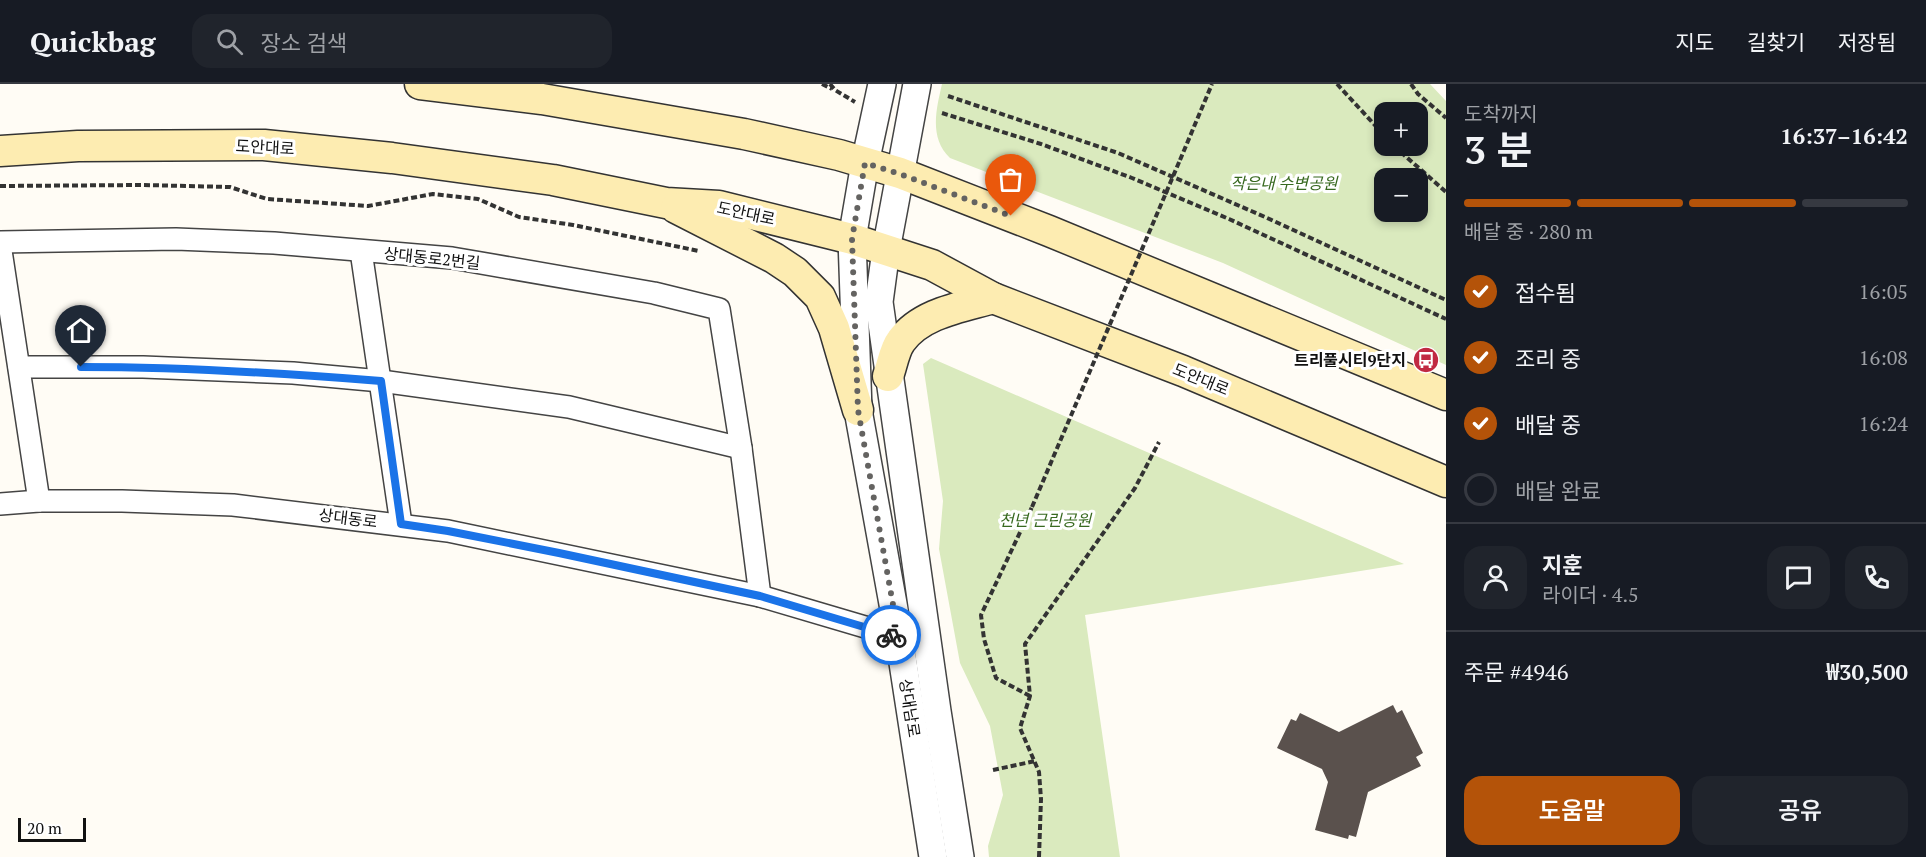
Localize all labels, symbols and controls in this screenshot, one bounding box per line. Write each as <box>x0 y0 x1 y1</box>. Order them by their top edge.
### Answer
search box <box>192 14 612 68</box>
text: Quickbag <box>30 23 156 60</box>
icon: search <box>213 25 246 58</box>
text: 장소 검색 <box>261 28 347 57</box>
text: 지도 <box>1675 28 1714 56</box>
text: 길찾기 <box>1747 28 1805 56</box>
text: 저장됨 <box>1838 28 1896 56</box>
text: 도착까지 <box>1464 100 1538 127</box>
map controls <box>1374 102 1428 222</box>
button: + <box>1374 102 1428 156</box>
text: 16:37–16:42 <box>1780 121 1908 150</box>
text: 3 분 <box>1464 123 1532 175</box>
street label: 도안대로 <box>235 134 295 160</box>
pin <box>985 154 1036 216</box>
icon: bag <box>994 163 1027 196</box>
button: − <box>1374 168 1428 222</box>
park label: 작은내 수변공원 <box>1231 172 1339 194</box>
street label: 도안대로 <box>715 196 777 230</box>
text: 배달 중 · 280 m <box>1464 218 1593 245</box>
street label: 상대동로2번길 <box>383 242 481 274</box>
icon: check <box>1464 275 1497 308</box>
text: 접수됨 <box>1515 278 1576 307</box>
text: 16:05 <box>1859 278 1908 305</box>
pin <box>55 305 106 367</box>
icon: home <box>64 314 97 347</box>
icon: check <box>1464 341 1497 374</box>
text: 조리 중 <box>1515 344 1581 373</box>
text: 16:08 <box>1859 344 1908 371</box>
bus stop icon: 트리풀시티9단지 <box>1411 345 1441 375</box>
place label: 트리풀시티9단지 <box>1294 349 1406 371</box>
street label: 도안대로 <box>1170 358 1233 400</box>
icon: check <box>1464 407 1497 440</box>
text: 배달 중 <box>1515 410 1581 439</box>
text: 16:24 <box>1859 410 1908 437</box>
text: 배달 완료 <box>1515 476 1601 505</box>
street label: 상대동로 <box>317 503 379 533</box>
park label: 천년 근린공원 <box>999 509 1092 531</box>
button: person <box>1464 546 1527 609</box>
button: chat <box>1767 546 1830 609</box>
button: phone <box>1845 546 1908 609</box>
text: 지훈 <box>1542 550 1582 579</box>
text: 라이더 · 4.5 <box>1542 581 1639 608</box>
courier <box>861 605 921 665</box>
icon: bike <box>875 619 908 652</box>
text: 주문 #4946 <box>1464 657 1568 686</box>
text: ₩30,500 <box>1826 657 1908 686</box>
street label: 상대남로 <box>895 677 926 739</box>
button: 도움말 <box>1464 776 1680 845</box>
button: 공유 <box>1692 776 1908 845</box>
scale bar <box>18 815 86 842</box>
text: 20 m <box>27 817 62 839</box>

